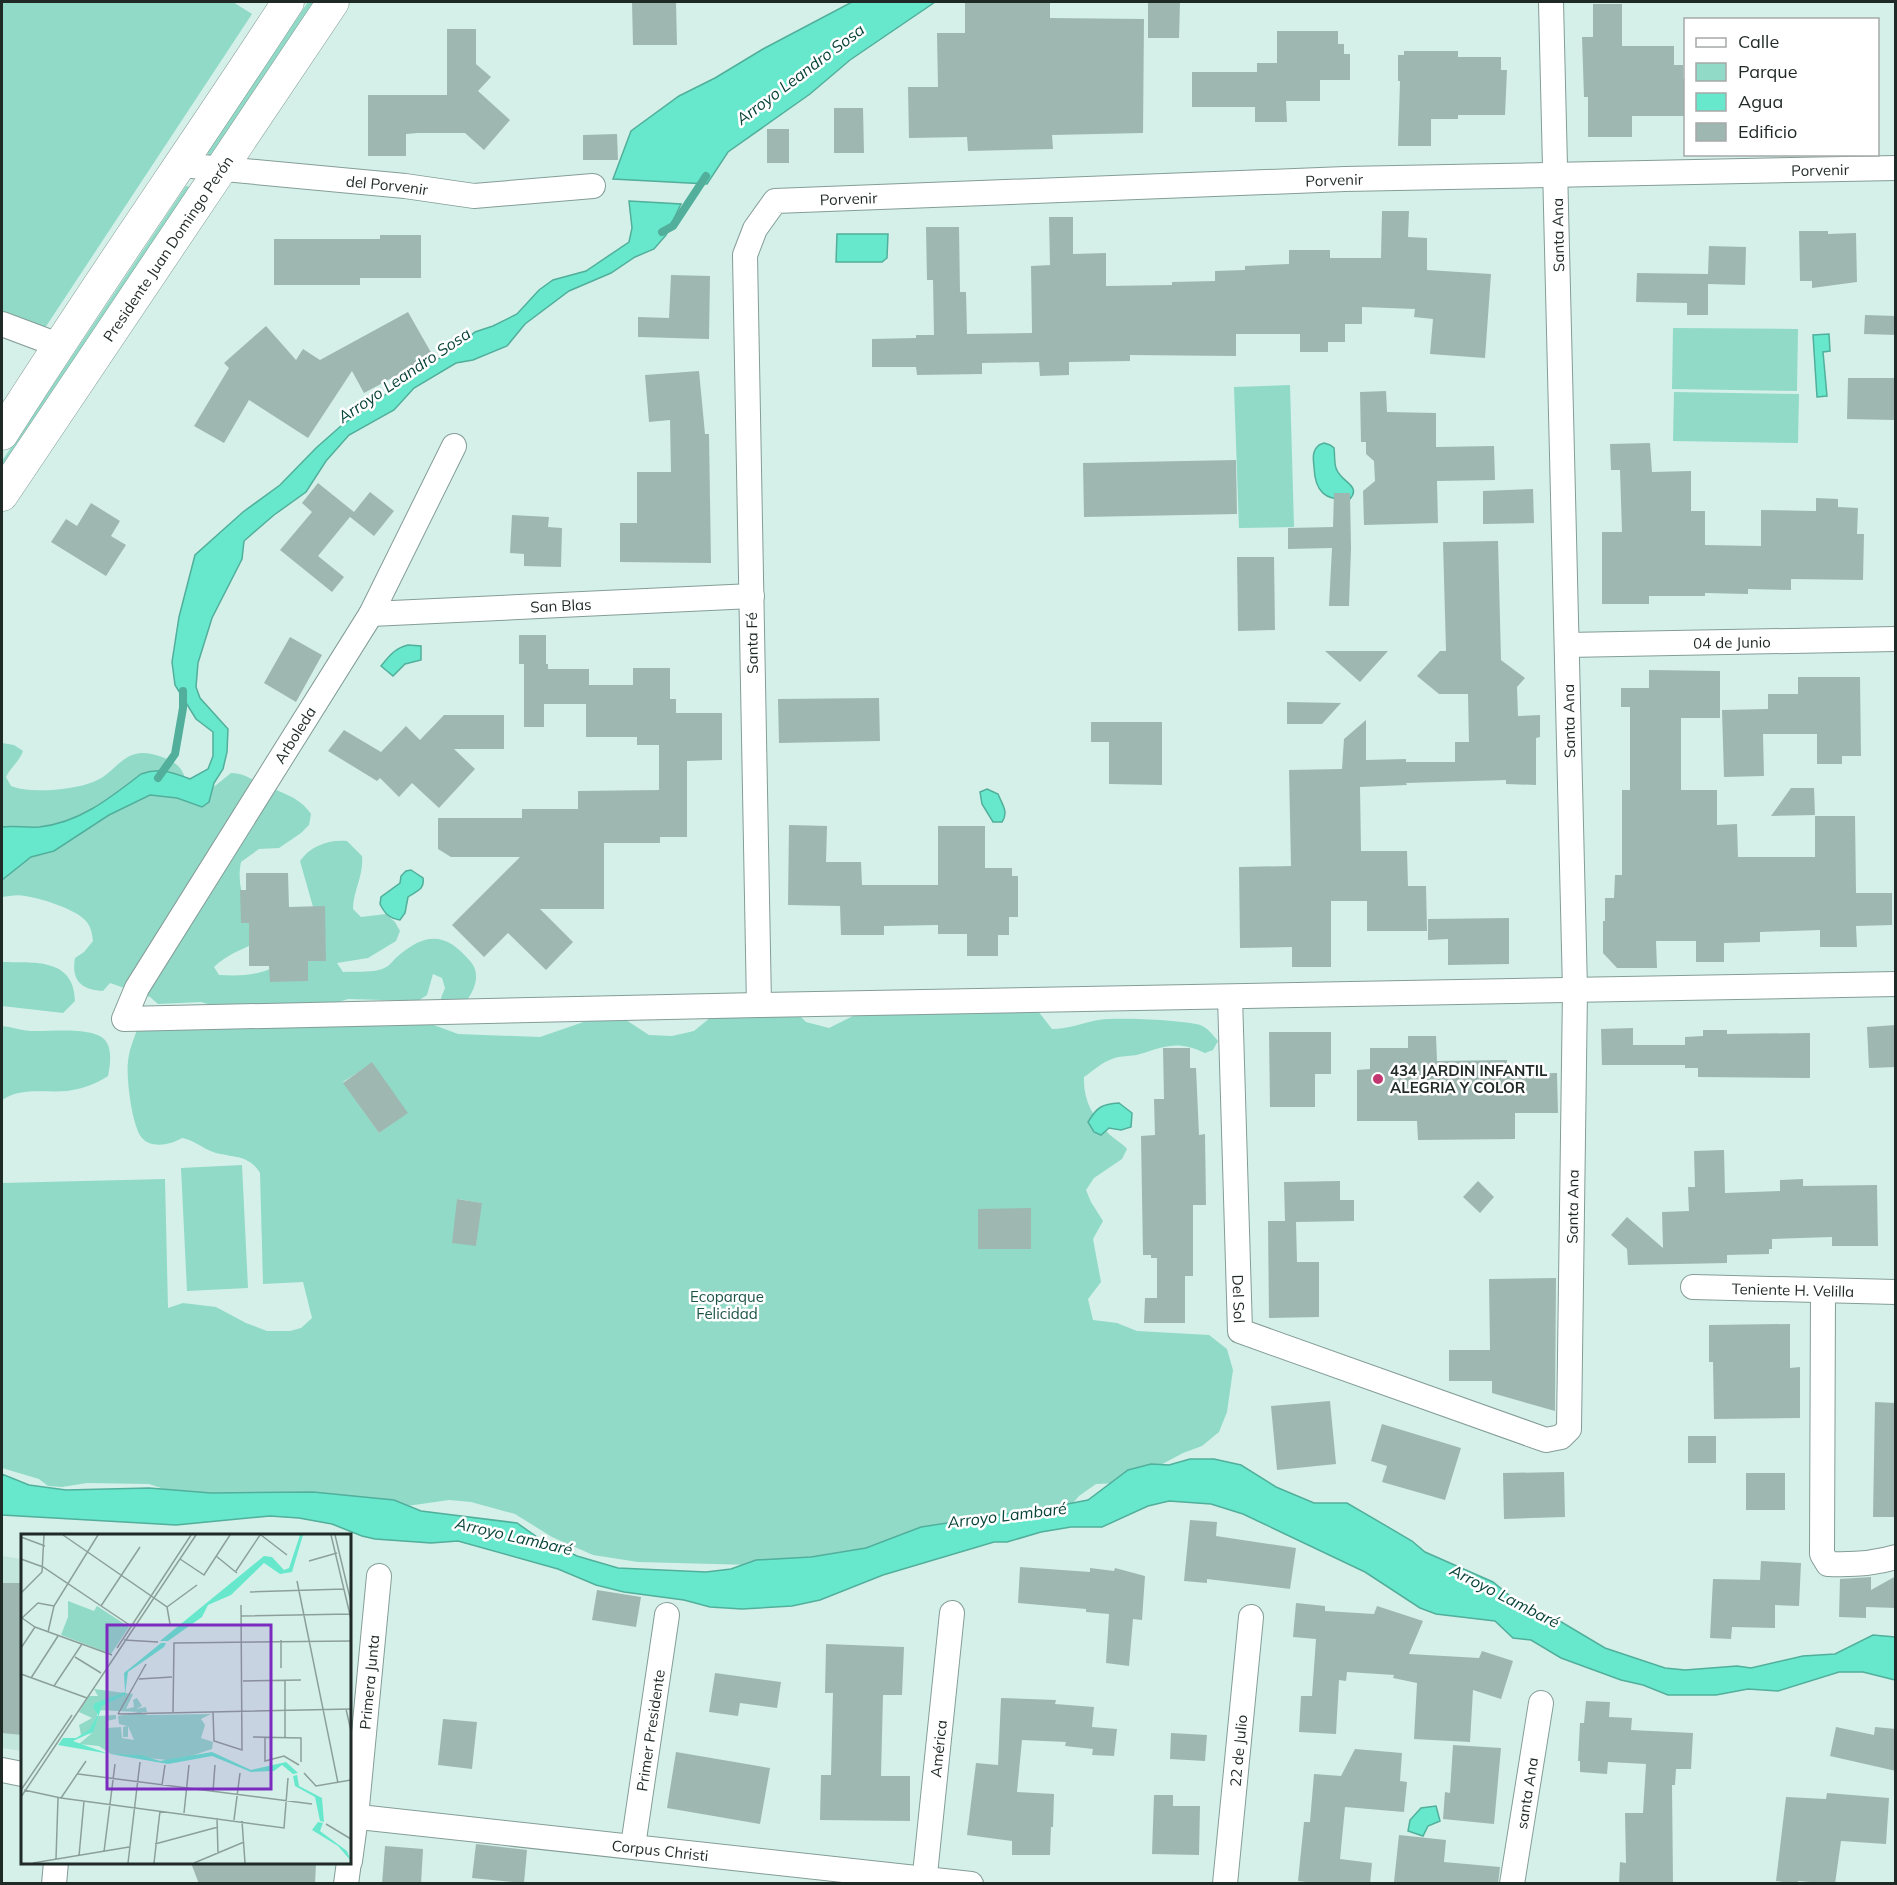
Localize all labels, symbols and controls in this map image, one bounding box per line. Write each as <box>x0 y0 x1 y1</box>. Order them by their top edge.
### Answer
legend <box>1684 18 1879 156</box>
water label: Arroyo Leandro Sosa <box>731 19 868 129</box>
text: Calle <box>1738 30 1779 53</box>
text: Parque <box>1738 60 1797 83</box>
text: Agua <box>1738 90 1783 113</box>
text: Edificio <box>1738 120 1797 143</box>
street label: Presidente Juan Domingo Perón <box>98 152 237 345</box>
street label: Porvenir <box>1791 159 1850 180</box>
street label: Porvenir <box>1305 169 1364 190</box>
street label: del Porvenir <box>345 171 430 199</box>
street label: Porvenir <box>819 188 878 209</box>
street label: Santa Ana <box>1548 198 1568 272</box>
water label: Arroyo Leandro Sosa <box>333 323 474 427</box>
street label: San Blas <box>530 594 592 616</box>
street label: Santa Fé <box>742 612 762 674</box>
street label: 04 de Junio <box>1693 632 1771 652</box>
street label: Santa Ana <box>1559 684 1579 758</box>
street label: Arboleda <box>270 703 320 767</box>
place label: 434 JARDIN INFANTIL ALEGRIA Y COLOR <box>1390 1061 1548 1097</box>
marker: 434 JARDIN INFANTIL ALEGRIA Y COLOR <box>1371 1072 1385 1086</box>
street label: Santa Ana <box>1562 1169 1582 1244</box>
street label: Del Sol <box>1229 1274 1249 1323</box>
street label: Teniente H. Velilla <box>1731 1278 1855 1300</box>
park label: Ecoparque Felicidad <box>690 1287 764 1323</box>
water label: Arroyo Lambaré <box>945 1498 1068 1532</box>
water label: Arroyo Lambaré <box>452 1513 575 1559</box>
inset map <box>21 1534 351 1864</box>
water label: Arroyo Lambaré <box>1446 1559 1563 1632</box>
street label: Primera Junta <box>355 1634 383 1730</box>
street label: Primer Presidente <box>632 1668 668 1792</box>
street label: 22 de Julio <box>1225 1714 1251 1788</box>
street label: América <box>926 1719 950 1778</box>
street label: santa Ana <box>1511 1756 1542 1830</box>
street label: Corpus Christi <box>611 1835 709 1865</box>

